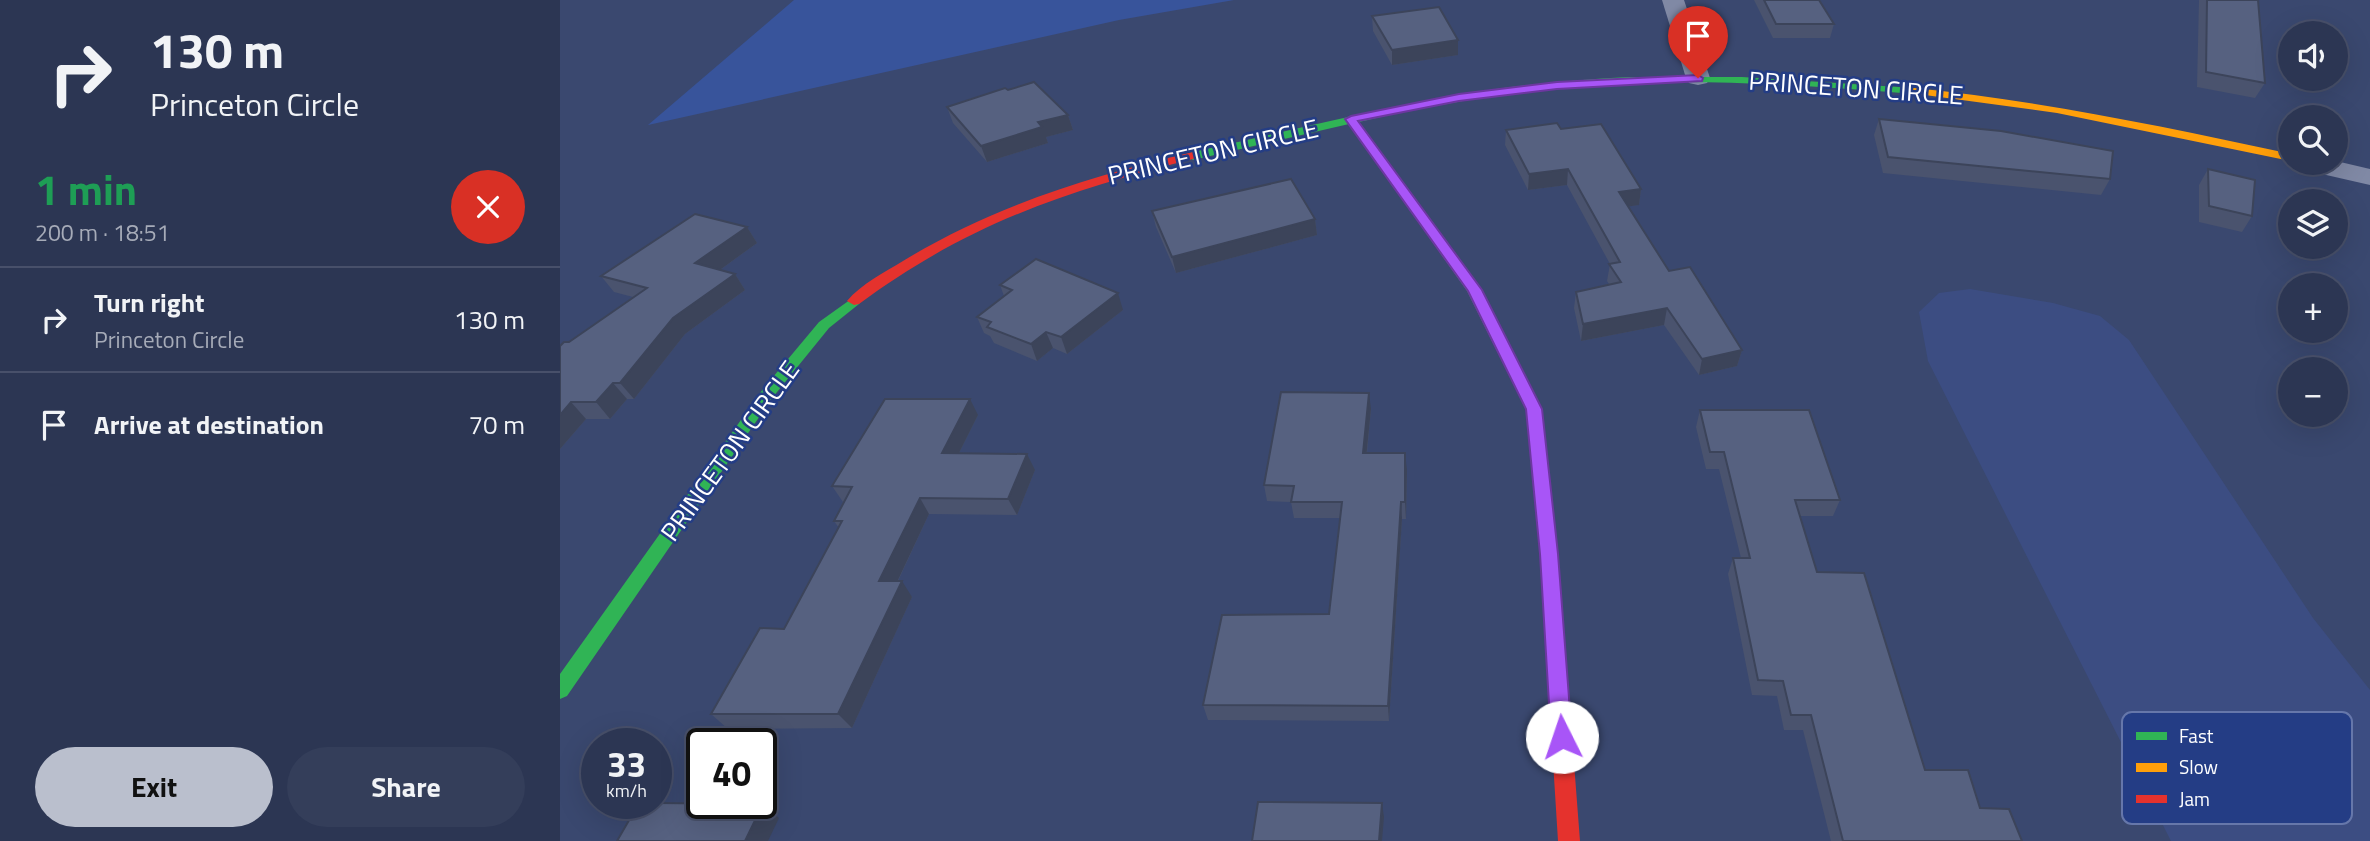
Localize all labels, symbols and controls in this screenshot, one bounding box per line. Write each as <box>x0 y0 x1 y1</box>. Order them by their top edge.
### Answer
pin <box>1668 6 1728 78</box>
text: 130 m <box>150 12 284 87</box>
icon: arrive <box>1679 17 1717 55</box>
map controls <box>2278 21 2348 427</box>
button: sound <box>2278 21 2348 91</box>
icon: right <box>35 28 126 119</box>
street label: PRINCETON CIRCLE <box>1747 61 1965 114</box>
text: Princeton Circle <box>150 80 359 128</box>
button: search <box>2278 105 2348 175</box>
street label: PRINCETON CIRCLE <box>1104 108 1322 195</box>
text: 1 min <box>35 157 137 221</box>
button: close <box>451 170 525 244</box>
button: layers <box>2278 189 2348 259</box>
text: 200 m · 18:51 <box>35 215 170 250</box>
button: + <box>2278 273 2348 343</box>
text: Turn right <box>94 283 205 322</box>
text: 130 m <box>454 300 525 339</box>
icon: right <box>35 301 73 339</box>
text: Princeton Circle <box>94 322 244 357</box>
street label: PRINCETON CIRCLE <box>651 352 809 549</box>
button: − <box>2278 357 2348 427</box>
text: Arrive at destination <box>94 405 324 444</box>
text: 70 m <box>468 405 525 444</box>
icon: arrive <box>35 406 73 444</box>
position arrow <box>1525 700 1599 774</box>
legend <box>2122 712 2352 824</box>
text: Fast <box>2179 721 2214 750</box>
speed limit sign: 40 <box>686 728 777 819</box>
text: 33 <box>607 737 646 791</box>
button: Exit <box>35 747 273 827</box>
button: Share <box>287 747 525 827</box>
text: Slow <box>2179 752 2218 781</box>
text: km/h <box>606 777 647 804</box>
text: Jam <box>2179 784 2210 813</box>

